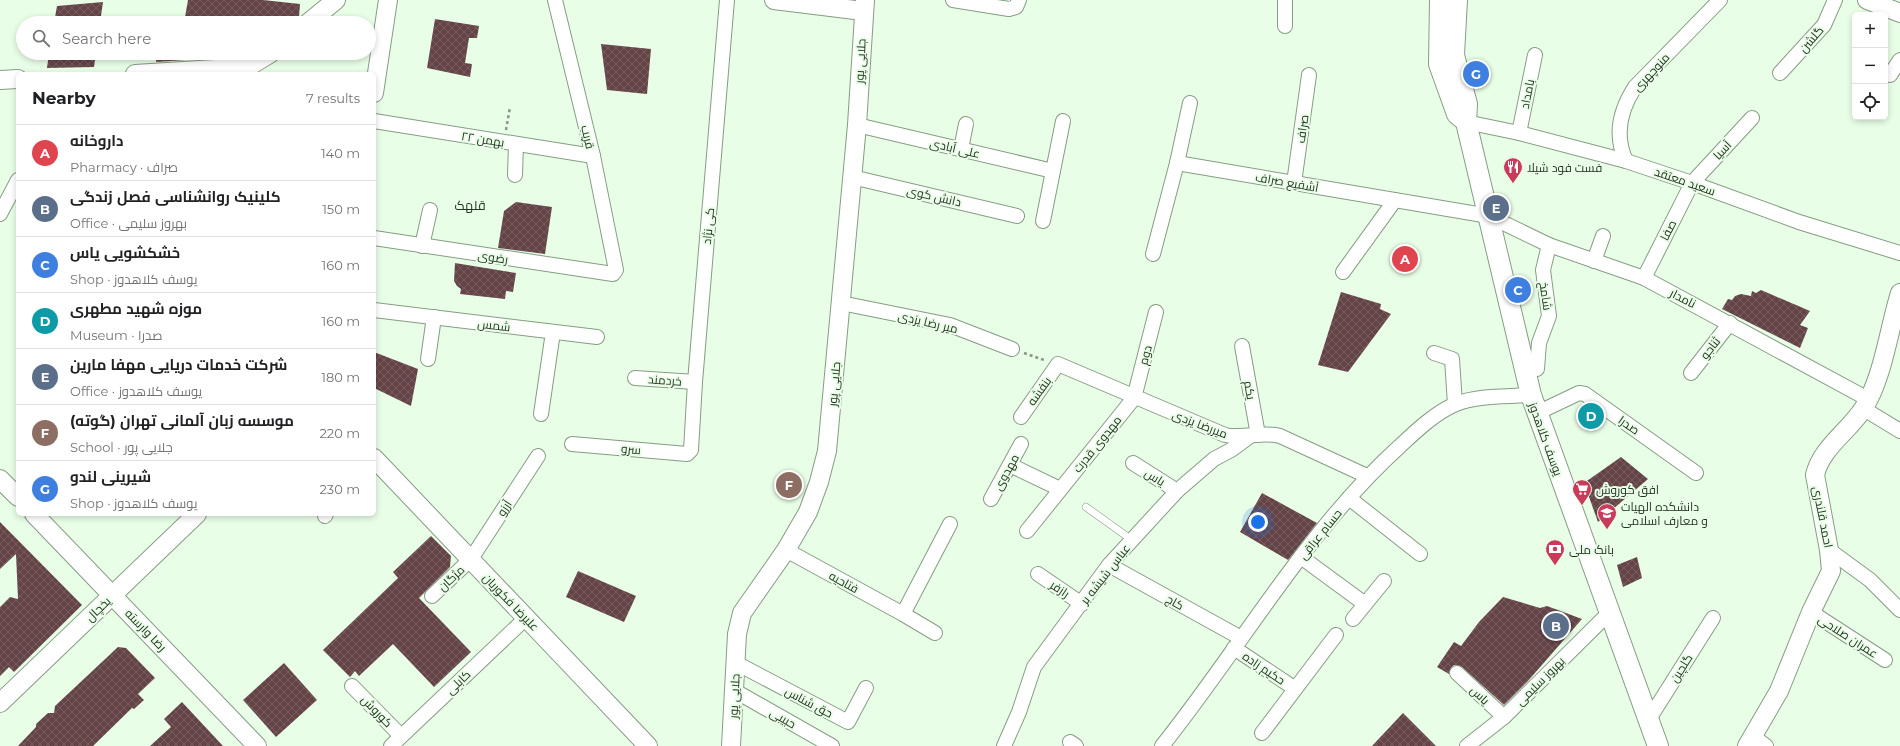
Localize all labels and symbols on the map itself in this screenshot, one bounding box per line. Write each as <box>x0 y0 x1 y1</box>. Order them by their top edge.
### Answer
street label: گلشن <box>1795 23 1827 55</box>
street label: جلایی پور <box>851 38 871 85</box>
street label: منوچهری <box>1629 50 1674 96</box>
pin: G <box>1463 59 1489 89</box>
street label: بامداد <box>1517 78 1537 110</box>
street label: صراف <box>1293 114 1311 144</box>
street label: قریب <box>578 124 598 150</box>
street label: ۲۲ بهمن <box>460 128 506 150</box>
street label: علی آبادی <box>928 135 982 161</box>
street label: آسیا <box>1710 137 1735 163</box>
restaurant icon: فست فود شیلا <box>1502 156 1524 184</box>
place label: فست فود شیلا <box>1527 160 1602 175</box>
street label: سعید معتقد <box>1652 164 1718 198</box>
street label: آشفیع صراف <box>1254 169 1320 196</box>
street label: دانش کوی <box>905 182 963 210</box>
pin: E <box>1483 193 1509 223</box>
district label: قلهک <box>454 197 486 213</box>
street label: کی نژاد <box>699 207 717 245</box>
street label: صفا <box>1657 217 1679 243</box>
pin: A <box>1392 244 1418 274</box>
street label: رضوی <box>477 247 509 267</box>
pin: C <box>1505 275 1531 305</box>
street label: شامخ <box>1536 281 1555 311</box>
street label: نامدار <box>1667 285 1699 311</box>
street label: میر رضا یزدی <box>897 308 959 336</box>
street label: شمس <box>477 316 511 334</box>
street label: ثناجو <box>1697 333 1724 362</box>
street label: دوم <box>1135 343 1156 367</box>
street label: جلایی پور <box>824 361 845 408</box>
street label: خردمند <box>648 371 682 389</box>
street label: بنفشه <box>1024 374 1054 408</box>
street label: یکم <box>1240 379 1259 402</box>
street label: یوسف کلاهدوز <box>1525 399 1567 479</box>
pin: D <box>1578 401 1604 431</box>
street label: میررضا یزدی <box>1170 407 1230 441</box>
street label: صدرا <box>1615 412 1643 438</box>
street label: مهدوی قدرت <box>1070 413 1124 475</box>
street label: سرو <box>620 441 642 457</box>
street label: مهدوی <box>990 451 1022 493</box>
street label: یاس <box>1142 465 1169 489</box>
pin: F <box>776 470 802 500</box>
supermarket icon: افق کوروش <box>1571 478 1593 506</box>
place label: افق کوروش <box>1596 482 1659 497</box>
street label: احمد قلندری <box>1810 485 1836 549</box>
street label: آرزو <box>493 497 515 519</box>
place label: دانشکده الهیات و معارف اسلامی <box>1621 499 1708 528</box>
school or university icon: دانشکده الهیات و معارف اسلامی <box>1596 502 1618 530</box>
street label: حسام عراقی <box>1295 506 1346 563</box>
your location <box>1248 512 1268 532</box>
bank icon: بانک ملی <box>1544 538 1566 566</box>
street label: عباس شیشه بر <box>1076 541 1133 608</box>
place label: بانک ملی <box>1569 542 1614 557</box>
street label: مژگان <box>435 562 467 594</box>
street label: فتاحیه <box>827 568 861 596</box>
street label: علیرضا فکوریان <box>480 570 542 634</box>
street label: رازفر <box>1047 577 1073 601</box>
street label: کاج <box>1163 591 1187 614</box>
street label: یخچال <box>82 593 116 626</box>
street label: رضا وارسته <box>122 606 170 654</box>
pin: B <box>1543 611 1569 641</box>
street label: عمران صلاحی <box>1815 611 1881 661</box>
street label: حکیم زاده <box>1239 648 1288 689</box>
street label: گلچین <box>1666 651 1697 686</box>
street label: بهروز سلیمی <box>1512 653 1568 709</box>
street label: کابلی <box>443 667 473 697</box>
street label: جلایی پور <box>725 673 745 720</box>
street label: یاس <box>1467 682 1493 708</box>
street label: حق شناس <box>782 683 836 721</box>
street label: کوروش <box>358 692 396 730</box>
street label: حبیبی <box>767 705 799 731</box>

